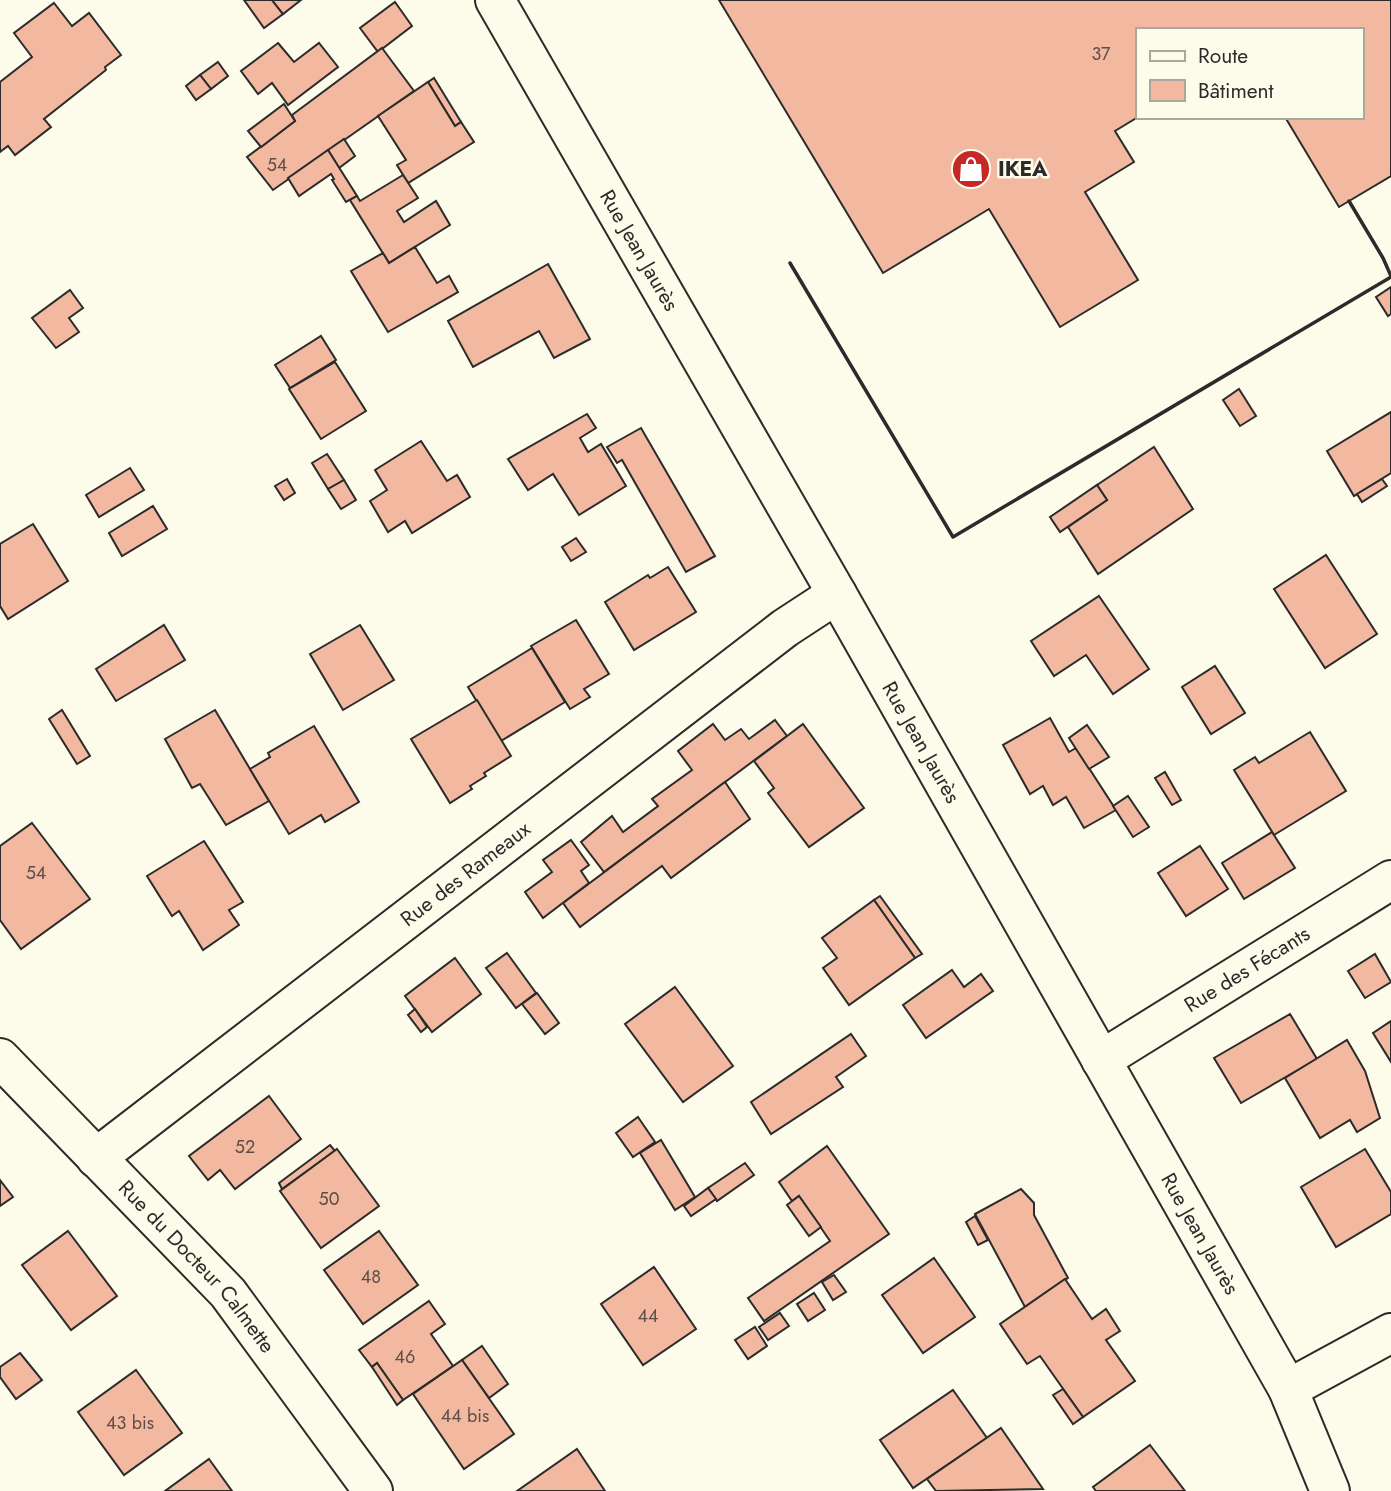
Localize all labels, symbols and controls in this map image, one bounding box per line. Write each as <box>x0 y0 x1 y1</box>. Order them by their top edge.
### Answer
legend <box>1136 28 1363 119</box>
house number: 37 <box>1091 41 1111 67</box>
text: Route <box>1198 41 1248 71</box>
text: Bâtiment <box>1198 76 1274 106</box>
shop icon: IKEA <box>950 148 992 190</box>
house number: 54 <box>267 152 287 178</box>
place label: IKEA <box>998 154 1048 184</box>
street label: Rue Jean Jaurès <box>592 184 686 317</box>
street label: Rue Jean Jaurès <box>875 676 968 809</box>
street label: Rue des Rameaux <box>394 814 537 934</box>
house number: 54 <box>26 860 46 886</box>
street label: Rue des Fécants <box>1179 919 1316 1020</box>
house number: 52 <box>235 1134 255 1160</box>
street label: Rue Jean Jaurès <box>1153 1167 1246 1300</box>
street label: Rue du Docteur Calmette <box>111 1174 282 1359</box>
house number: 50 <box>319 1186 340 1212</box>
house number: 48 <box>361 1264 381 1290</box>
house number: 44 <box>638 1303 659 1329</box>
house number: 46 <box>395 1344 415 1370</box>
house number: 44 bis <box>441 1403 489 1429</box>
house number: 43 bis <box>106 1410 154 1436</box>

